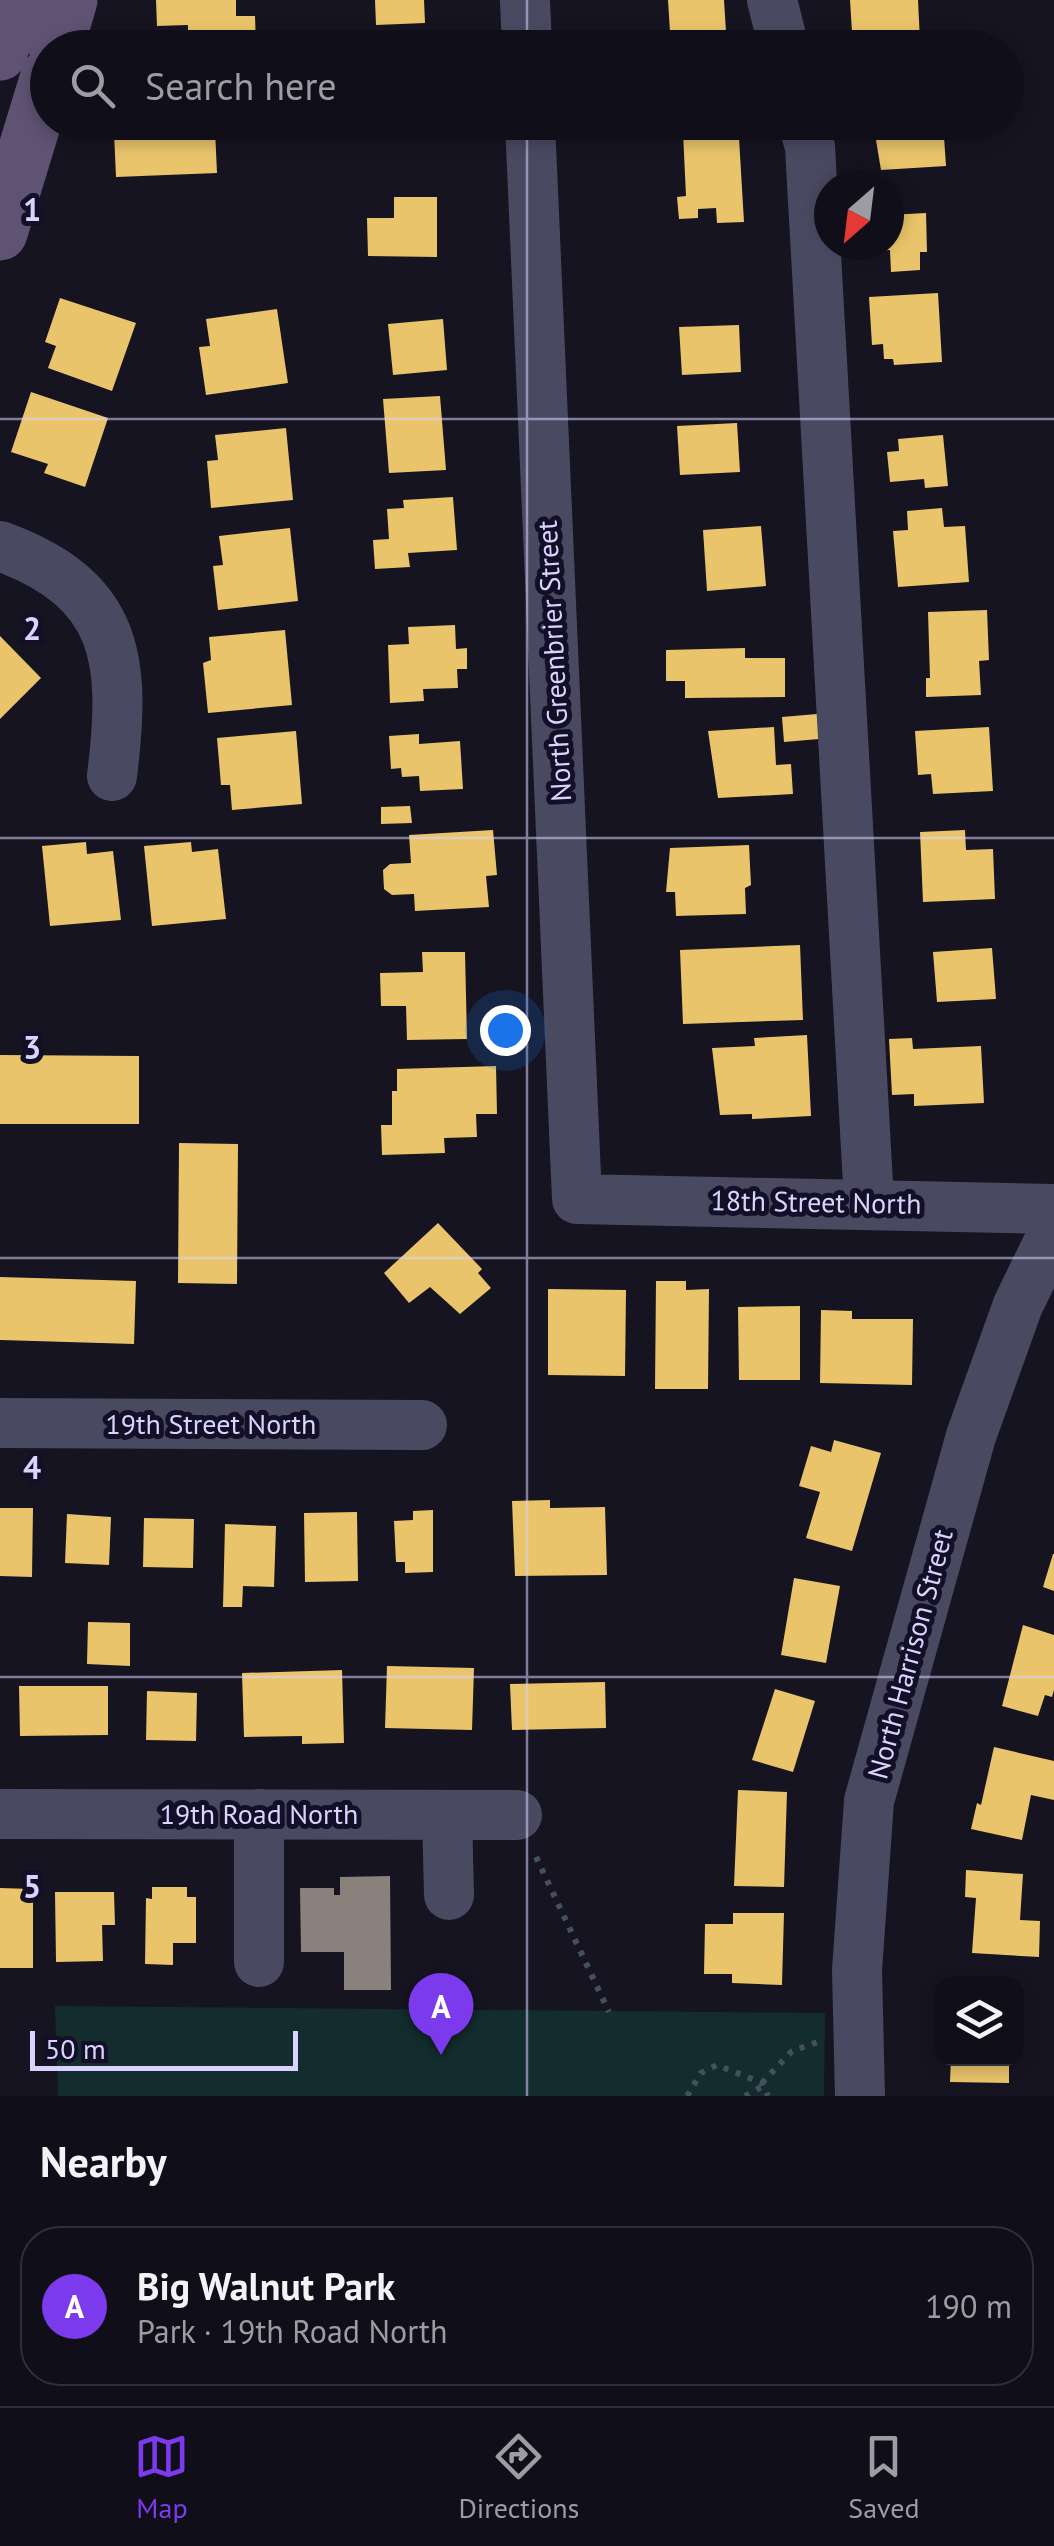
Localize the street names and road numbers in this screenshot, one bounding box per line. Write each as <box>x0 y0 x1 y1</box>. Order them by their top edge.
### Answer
street label: North Greenbrier Street <box>528 519 579 803</box>
street label: 18th Street North <box>710 1181 922 1222</box>
street label: 19th Street North <box>106 1405 316 1442</box>
street label: North Harrison Street <box>858 1525 961 1783</box>
street label: 19th Road North <box>160 1795 358 1832</box>

